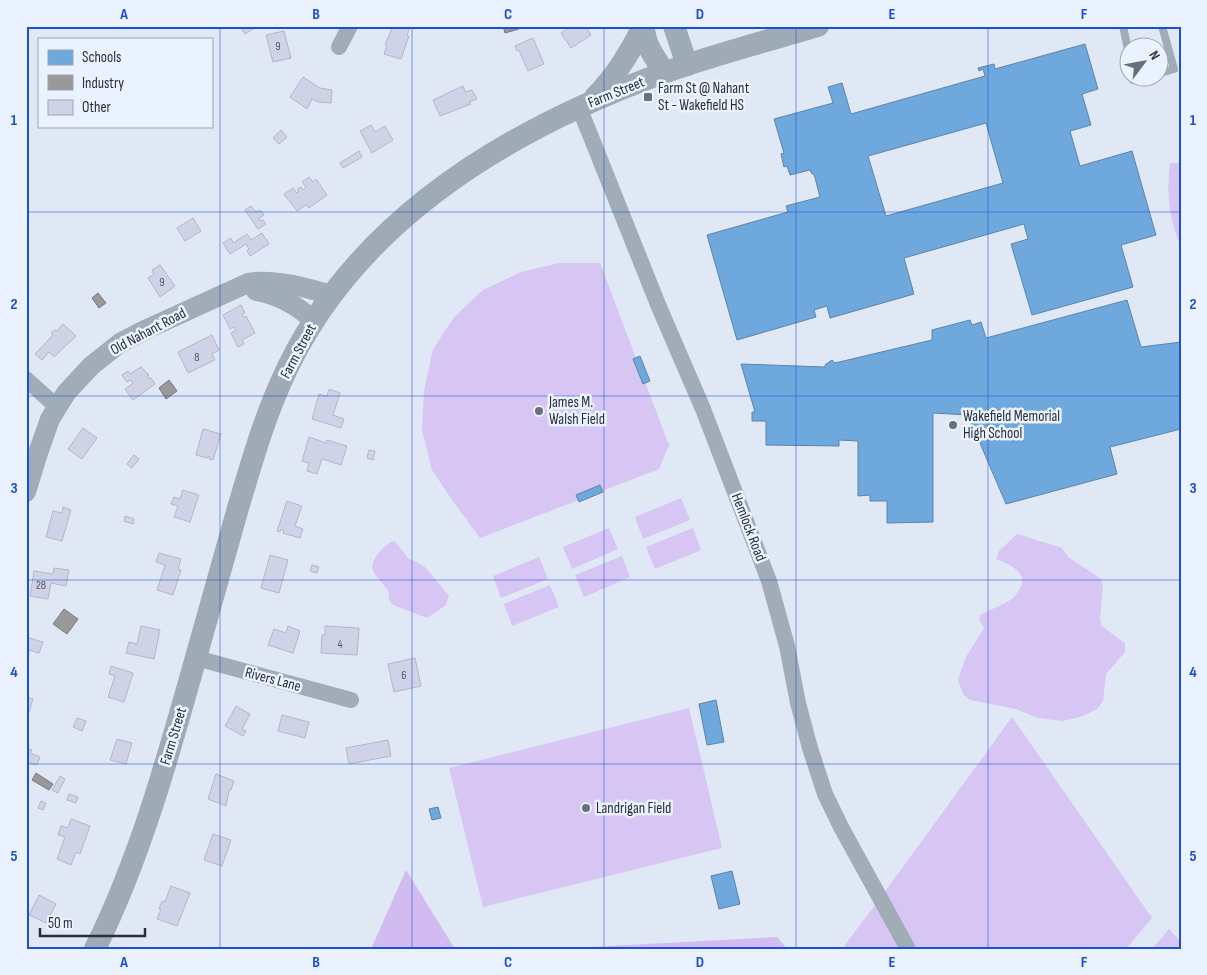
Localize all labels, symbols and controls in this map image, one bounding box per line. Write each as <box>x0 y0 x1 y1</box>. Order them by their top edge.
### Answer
text: A <box>119 5 128 24</box>
text: B <box>312 5 320 24</box>
text: C <box>504 5 512 24</box>
text: D <box>696 5 704 24</box>
text: E <box>889 5 896 24</box>
text: F <box>1081 5 1088 24</box>
legend <box>38 38 212 128</box>
north arrow <box>1120 38 1170 88</box>
house number: 9 <box>275 39 281 54</box>
text: Schools <box>82 48 121 67</box>
text: N <box>1145 48 1164 63</box>
street label: Farm Street <box>585 72 648 112</box>
text: Industry <box>82 74 124 93</box>
place label: Farm St @ Nahant St - Wakefield HS <box>658 79 750 115</box>
marker: Farm St @ Nahant St - Wakefield HS <box>642 91 654 103</box>
text: Other <box>82 98 111 117</box>
text: 1 <box>11 111 18 130</box>
text: 1 <box>1190 111 1197 130</box>
house number: 9 <box>159 275 165 290</box>
text: 2 <box>10 295 18 314</box>
text: 2 <box>1189 295 1197 314</box>
street label: Old Nahant Road <box>107 304 189 359</box>
street label: Farm Street <box>276 320 321 382</box>
house number: 8 <box>194 350 200 365</box>
place label: James M. Walsh Field <box>548 393 605 429</box>
marker: James M. Walsh Field <box>533 405 545 417</box>
place label: Wakefield Memorial High School <box>963 407 1060 443</box>
marker: Wakefield Memorial High School <box>947 419 959 431</box>
text: 3 <box>10 479 18 498</box>
text: 3 <box>1189 479 1197 498</box>
street label: Hemlock Road <box>727 490 770 564</box>
house number: 28 <box>36 578 46 593</box>
house number: 4 <box>337 637 343 652</box>
text: 4 <box>10 663 18 682</box>
street label: Rivers Lane <box>243 663 303 696</box>
text: 4 <box>1189 663 1197 682</box>
house number: 6 <box>401 668 407 683</box>
street label: Farm Street <box>156 705 191 767</box>
place label: Landrigan Field <box>596 799 671 818</box>
marker: Landrigan Field <box>580 802 592 814</box>
text: 5 <box>10 847 18 866</box>
text: 5 <box>1189 847 1197 866</box>
scale bar <box>40 905 145 937</box>
text: 50 m <box>48 914 73 933</box>
text: A <box>119 953 128 972</box>
text: B <box>312 953 320 972</box>
text: C <box>504 953 512 972</box>
text: D <box>696 953 704 972</box>
text: E <box>889 953 896 972</box>
text: F <box>1081 953 1088 972</box>

